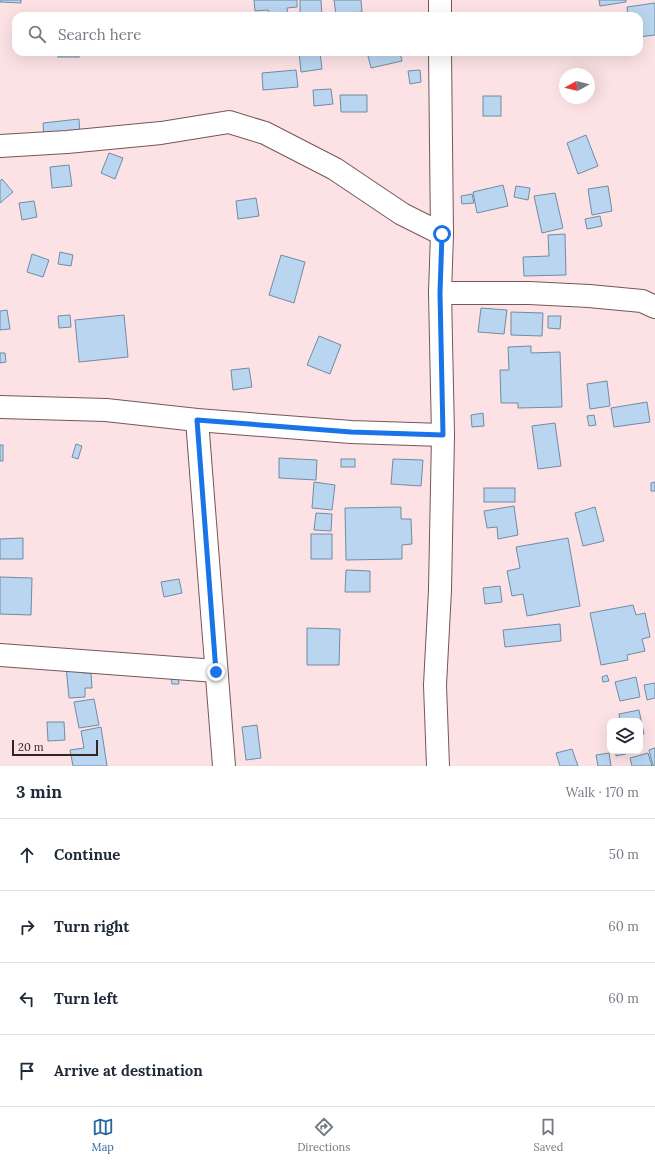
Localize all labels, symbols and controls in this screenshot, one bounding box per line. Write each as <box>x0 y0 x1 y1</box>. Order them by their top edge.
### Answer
search box <box>12 12 643 56</box>
icon: search <box>26 23 48 45</box>
text: Search here <box>58 25 141 44</box>
north arrow <box>559 68 595 104</box>
route start <box>433 225 451 243</box>
route end <box>207 663 225 681</box>
map controls <box>607 718 643 754</box>
button: layers <box>607 718 643 754</box>
scale bar <box>12 738 98 757</box>
text: 20 m <box>18 740 43 754</box>
text: 3 min <box>16 781 62 803</box>
text: Walk · 170 m <box>565 784 639 801</box>
icon: ahead <box>16 844 38 866</box>
text: Continue <box>54 845 120 864</box>
text: 50 m <box>609 846 639 863</box>
icon: right <box>16 916 38 938</box>
text: Turn right <box>54 917 130 936</box>
text: 60 m <box>608 918 639 935</box>
icon: left <box>16 988 38 1010</box>
text: Turn left <box>54 989 118 1008</box>
text: 60 m <box>608 990 639 1007</box>
icon: arrive <box>16 1060 38 1082</box>
text: Arrive at destination <box>54 1061 203 1080</box>
tab: Map <box>92 1116 114 1154</box>
tab: Directions <box>297 1116 350 1154</box>
tab: Saved <box>534 1116 563 1154</box>

